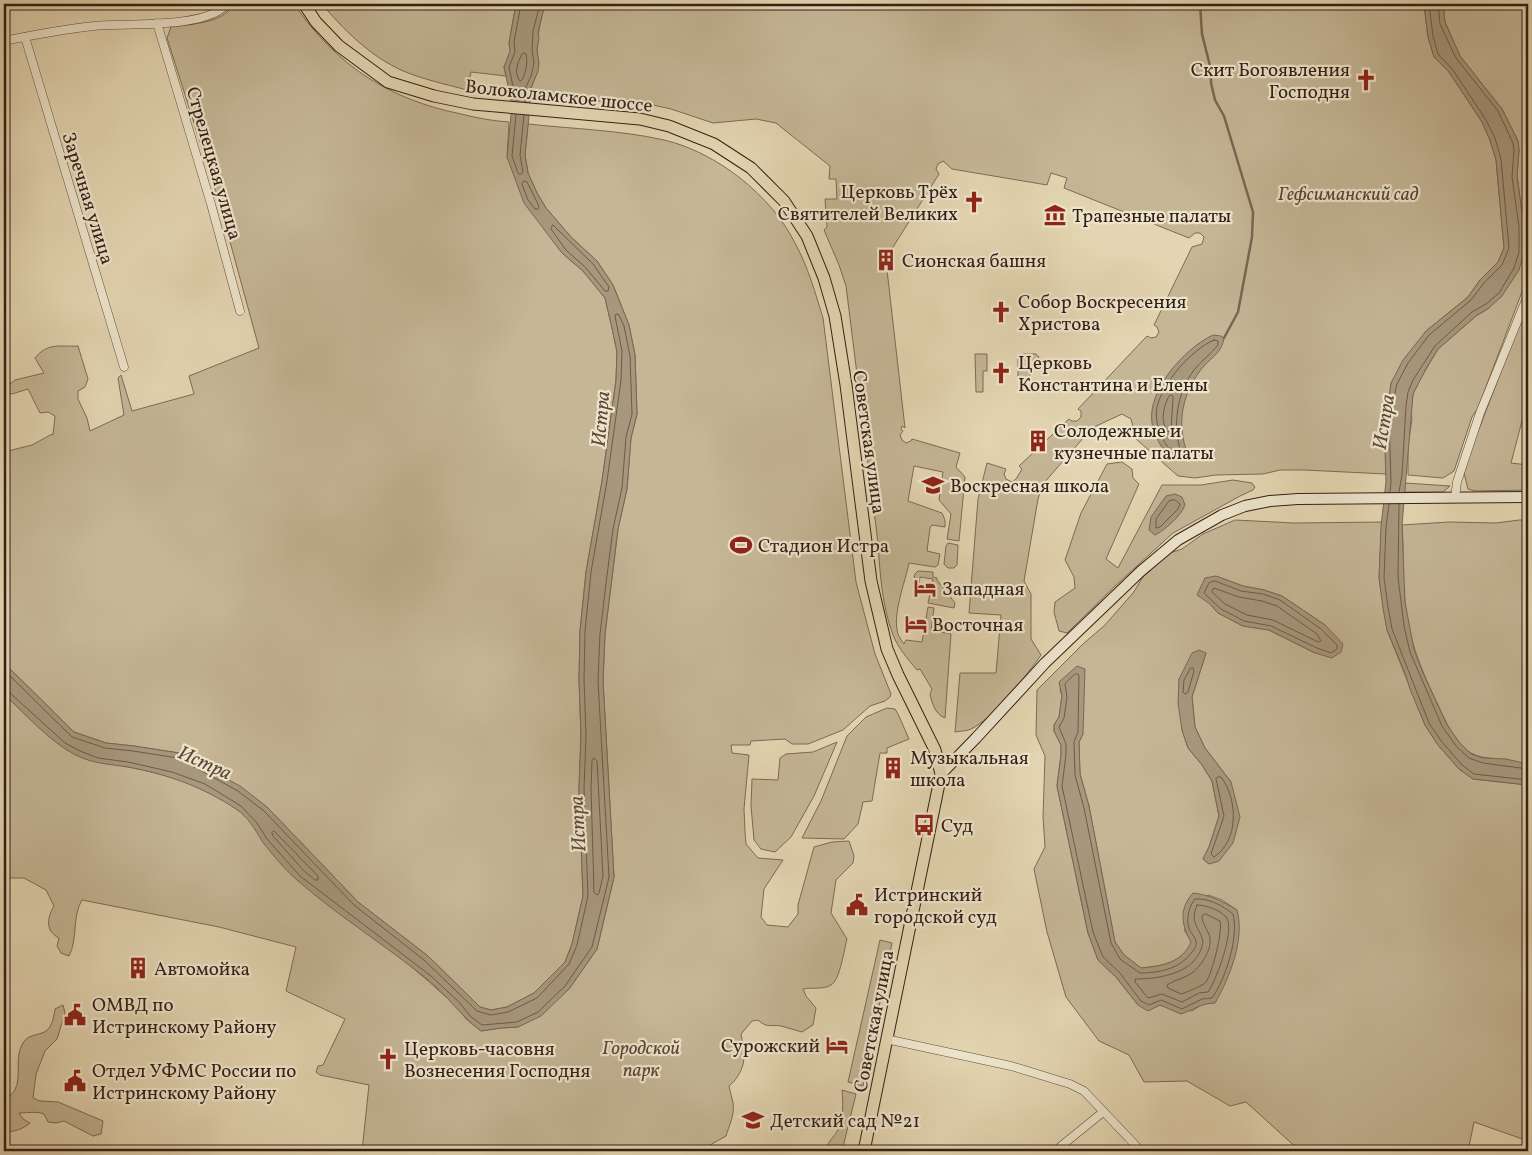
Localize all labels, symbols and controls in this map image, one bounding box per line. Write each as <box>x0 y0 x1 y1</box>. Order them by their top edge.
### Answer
place label: Скит Богоявления Господня <box>1191 58 1350 106</box>
church icon: Скит Богоявления Господня <box>1353 67 1379 93</box>
street label: Волоколамское шоссе <box>464 74 654 120</box>
street label: Стрелецкая улица <box>179 84 247 243</box>
street label: Заречная улица <box>55 129 120 268</box>
place label: Церковь Трёх Святителей Великих <box>778 180 958 228</box>
park label: Гефсиманский сад <box>1278 182 1419 208</box>
church icon: Церковь Трёх Святителей Великих <box>961 189 987 215</box>
museum icon: Трапезные палаты <box>1042 202 1068 228</box>
place label: Трапезные палаты <box>1072 204 1231 230</box>
building icon: Сионская башня <box>873 247 899 273</box>
place label: Сионская башня <box>902 249 1046 275</box>
place label: Собор Воскресения Христова <box>1018 290 1186 338</box>
church icon: Собор Воскресения Христова <box>988 299 1014 325</box>
place label: Церковь Константина и Елены <box>1018 351 1208 399</box>
church icon: Церковь Константина и Елены <box>988 360 1014 386</box>
street label: Советская улица <box>845 369 891 516</box>
water label: Истра <box>586 390 618 448</box>
water label: Истра <box>1367 392 1403 452</box>
place label: Солодежные и кузнечные палаты <box>1054 419 1214 467</box>
building icon: Солодежные и кузнечные палаты <box>1025 428 1051 454</box>
school or university icon: Воскресная школа <box>920 472 946 498</box>
place label: Воскресная школа <box>950 474 1109 500</box>
sports icon: Стадион Истра <box>728 532 754 558</box>
place label: Стадион Истра <box>758 534 889 560</box>
hotel icon: Западная <box>912 575 938 601</box>
place label: Западная <box>942 577 1025 603</box>
hotel icon: Восточная <box>903 611 929 637</box>
place label: Восточная <box>932 613 1023 639</box>
water label: Истра <box>173 740 236 788</box>
place label: Музыкальная школа <box>910 746 1029 794</box>
building icon: Музыкальная школа <box>880 755 906 781</box>
water label: Истра <box>564 795 594 853</box>
bus stop icon: Суд <box>911 812 937 838</box>
place label: Суд <box>941 814 973 840</box>
place label: Истринский городской суд <box>874 883 997 931</box>
public building icon: Истринский городской суд <box>844 892 870 918</box>
street label: Советская улица <box>848 948 902 1095</box>
building icon: Автомойка <box>125 955 151 981</box>
place label: Автомойка <box>154 957 250 983</box>
place label: ОМВД по Истринскому Району <box>92 993 277 1041</box>
public building icon: ОМВД по Истринскому Району <box>62 1002 88 1028</box>
hotel icon: Сурожский <box>824 1032 850 1058</box>
place label: Сурожский <box>721 1034 820 1060</box>
park label: Городской парк <box>602 1036 680 1084</box>
place label: Церковь-часовня Вознесения Господня <box>404 1037 591 1085</box>
church icon: Церковь-часовня Вознесения Господня <box>375 1046 401 1072</box>
place label: Отдел УФМС России по Истринскому Району <box>92 1059 296 1107</box>
public building icon: Отдел УФМС России по Истринскому Району <box>62 1068 88 1094</box>
school or university icon: Детский сад №21 <box>740 1107 766 1133</box>
place label: Детский сад №21 <box>770 1109 920 1135</box>

